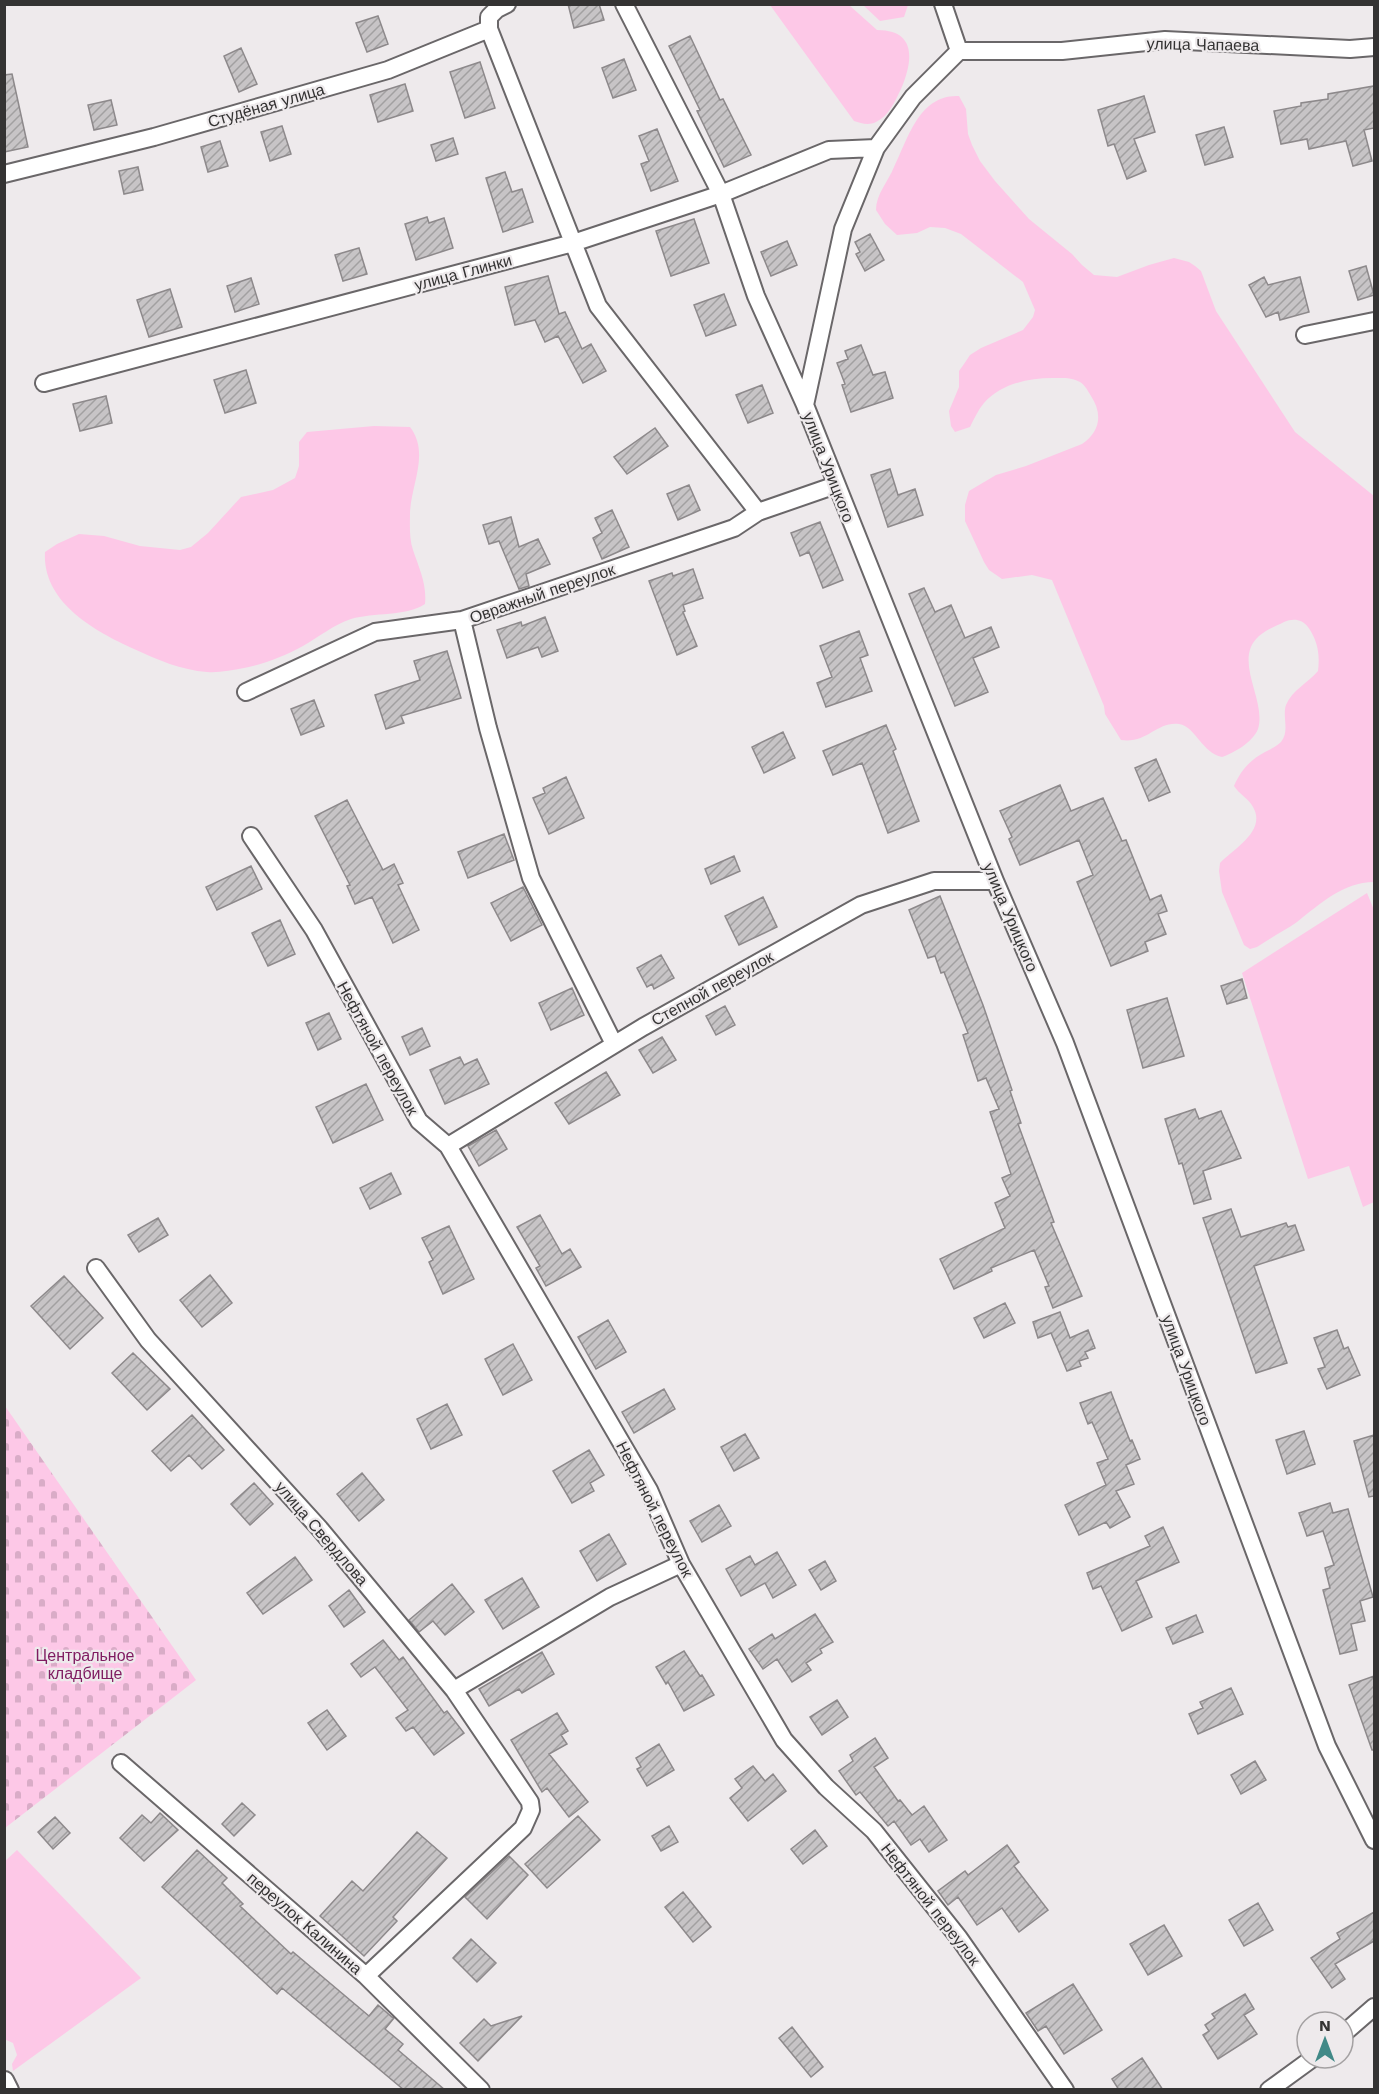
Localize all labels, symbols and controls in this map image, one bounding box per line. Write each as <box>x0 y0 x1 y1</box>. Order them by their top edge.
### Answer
street label: улица Чапаева <box>1146 34 1260 55</box>
street label: Студёная улица <box>206 80 327 131</box>
street label: улица Глинки <box>412 250 514 295</box>
street label: улица Урицкого <box>799 409 858 525</box>
street label: Овражный переулок <box>467 559 618 627</box>
street label: улица Урицкого <box>979 860 1042 975</box>
street label: Степной переулок <box>648 947 777 1030</box>
street label: Нефтяной переулок <box>333 978 423 1119</box>
street label: улица Урицкого <box>1158 1312 1215 1428</box>
street label: Нефтяной переулок <box>612 1438 697 1581</box>
street label: улица Свердлова <box>271 1477 372 1589</box>
park label: Центральное кладбище <box>36 1646 135 1683</box>
street label: Нефтяной переулок <box>877 1839 985 1970</box>
street label: переулок Калинина <box>243 1868 366 1978</box>
north arrow <box>1295 2010 1355 2070</box>
text: N <box>1319 2016 1331 2035</box>

